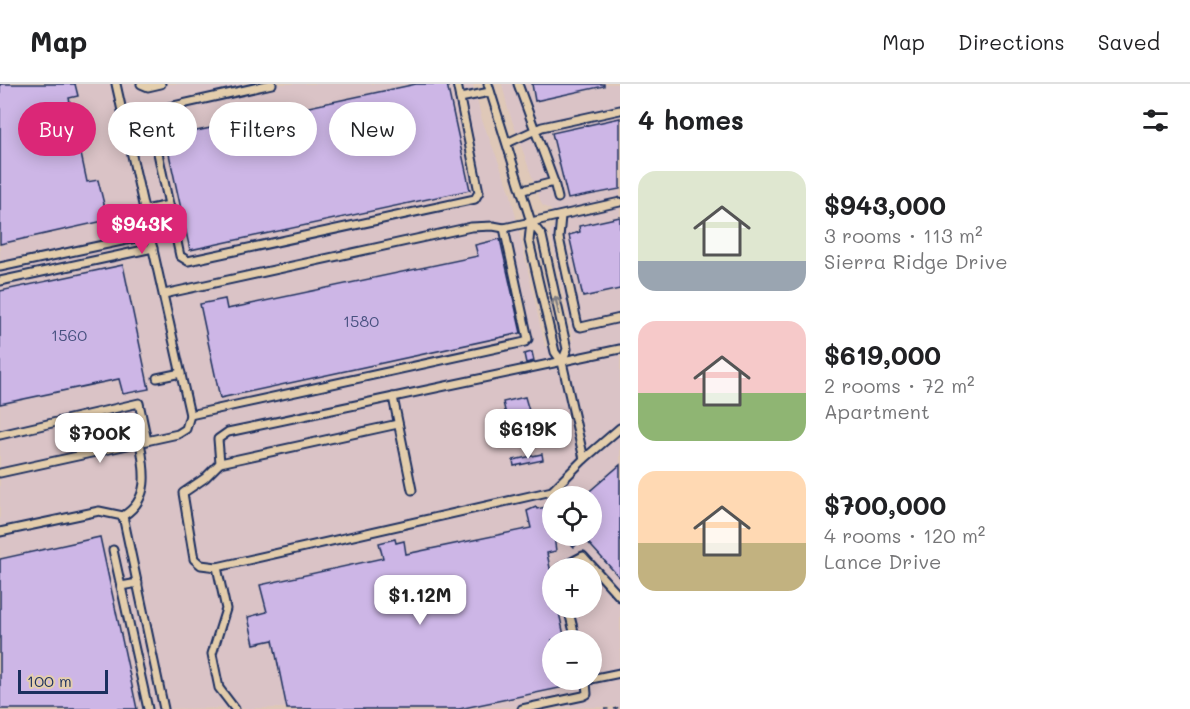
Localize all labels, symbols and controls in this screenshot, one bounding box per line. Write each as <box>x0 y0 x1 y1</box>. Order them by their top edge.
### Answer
text: Map <box>30 23 87 59</box>
text: Map <box>882 28 925 55</box>
text: Directions <box>958 28 1065 55</box>
text: Saved <box>1098 28 1160 55</box>
chip: Buy <box>18 102 96 156</box>
chip: Rent <box>108 102 197 156</box>
chip: Filters <box>209 102 317 156</box>
chip: New <box>329 102 416 156</box>
text: 4 homes <box>638 103 744 137</box>
icon: filters <box>1139 104 1172 137</box>
text: $943,000 <box>824 188 946 222</box>
icon: home <box>686 195 758 267</box>
pin: $943K <box>100 204 184 255</box>
text: $943K <box>111 210 173 236</box>
text: 3 rooms · 113 m² <box>824 222 983 248</box>
text: Sierra Ridge Drive <box>824 248 1008 274</box>
one-way arrow <box>551 296 563 315</box>
house number: 1580 <box>343 310 379 331</box>
house number: 1560 <box>51 324 87 345</box>
text: $619,000 <box>824 338 941 372</box>
icon: home <box>686 345 758 417</box>
text: 2 rooms · 72 m² <box>824 372 975 398</box>
text: Apartment <box>824 398 930 424</box>
pin: $619K <box>486 409 570 460</box>
pin: $700K <box>58 413 142 464</box>
text: $619K <box>499 415 557 441</box>
text: $700K <box>69 419 131 445</box>
map controls <box>542 486 602 690</box>
button: locate <box>542 486 602 546</box>
text: $700,000 <box>824 488 946 522</box>
icon: home <box>686 495 758 567</box>
text: 4 rooms · 120 m² <box>824 522 985 548</box>
text: Lance Drive <box>824 548 941 574</box>
button: + <box>542 558 602 618</box>
pin: $1.12M <box>371 575 469 626</box>
text: $1.12M <box>388 581 452 607</box>
button: − <box>542 630 602 690</box>
scale bar <box>18 667 108 694</box>
text: 100 m <box>27 670 72 691</box>

